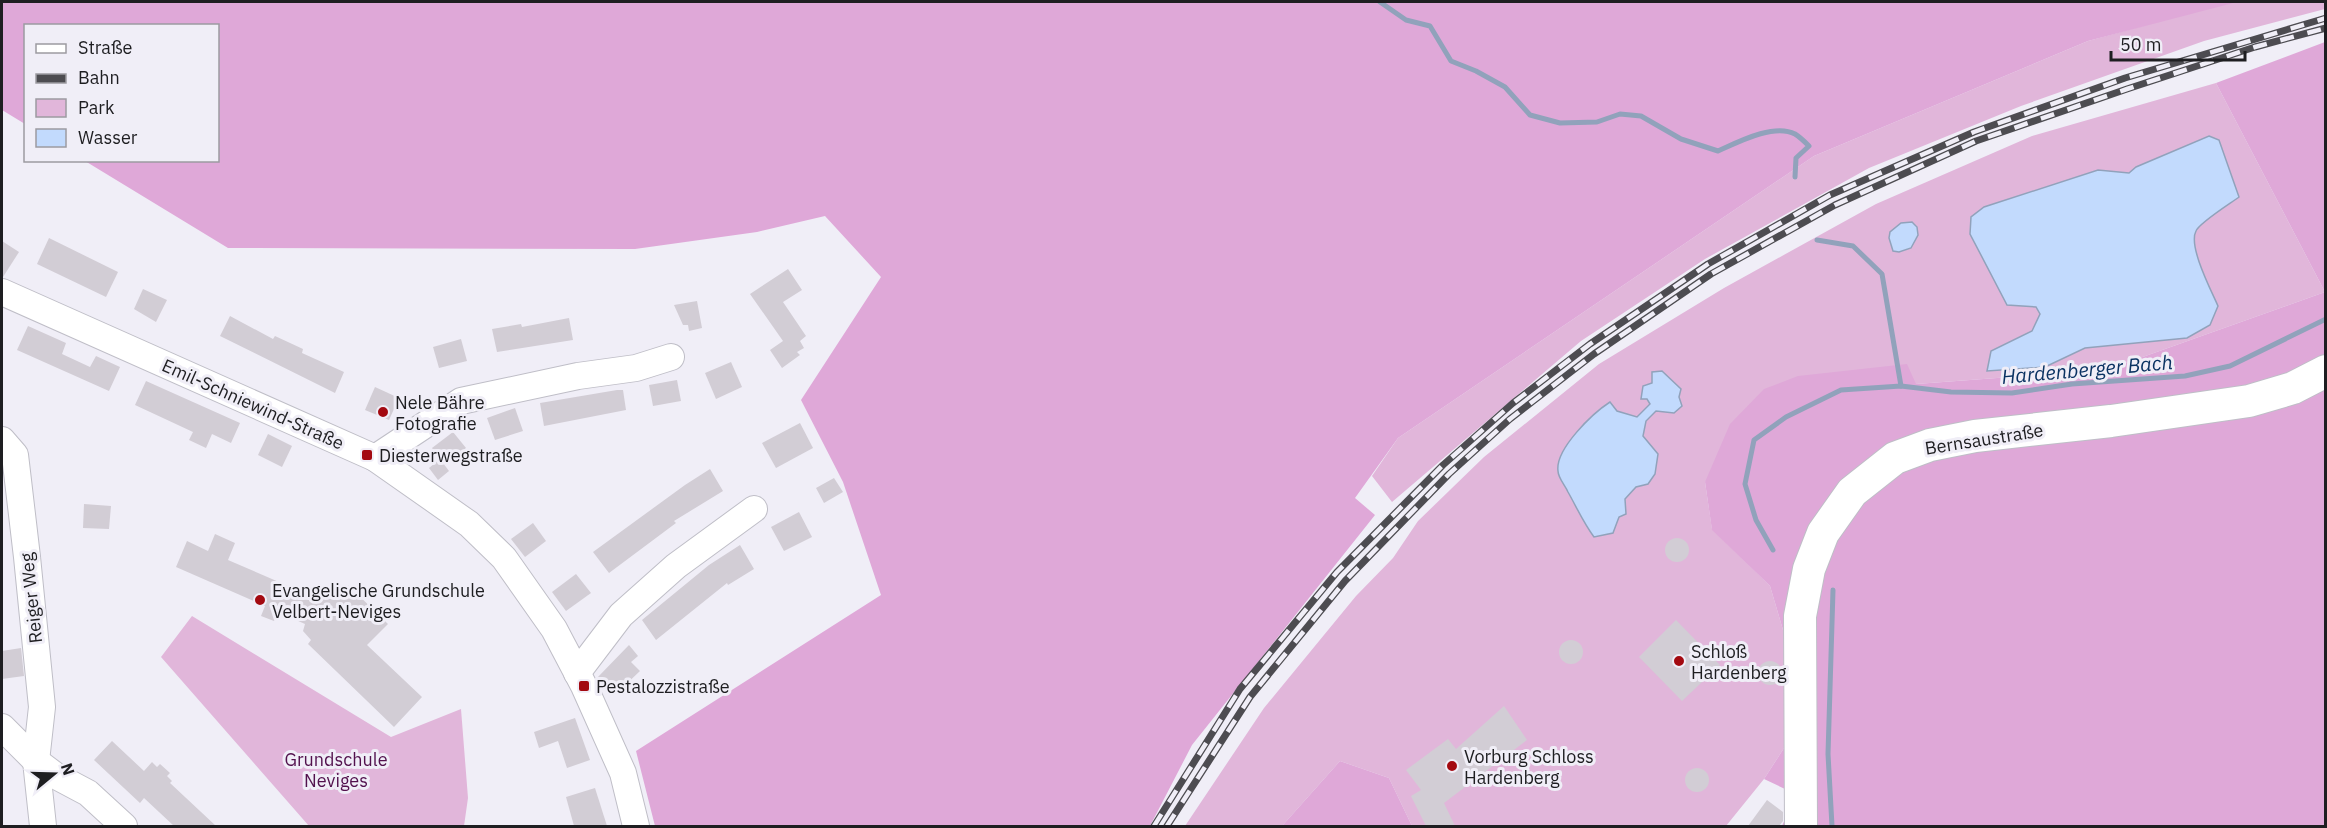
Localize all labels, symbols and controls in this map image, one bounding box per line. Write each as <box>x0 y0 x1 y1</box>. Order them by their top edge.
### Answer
legend <box>24 24 219 162</box>
scale bar <box>2111 24 2244 62</box>
text: 50 m <box>2120 33 2162 56</box>
text: Straße <box>78 36 132 59</box>
text: Bahn <box>78 66 120 89</box>
text: Park <box>78 96 115 119</box>
text: Wasser <box>78 126 138 149</box>
water label: Hardenberger Bach <box>2000 348 2174 390</box>
street label: Emil-Schniewind-Straße <box>159 354 348 455</box>
place label: Nele Bähre Fotografie <box>395 391 485 435</box>
marker: Nele Bähre Fotografie <box>376 405 390 419</box>
street label: Bernsaustraße <box>1923 418 2045 460</box>
place label: Diesterwegstraße <box>379 444 523 467</box>
marker: Diesterwegstraße <box>360 448 374 462</box>
street label: Reiger Weg <box>15 551 47 644</box>
place label: Evangelische Grundschule Velbert-Neviges <box>272 579 485 623</box>
marker: Evangelische Grundschule Velbert-Neviges <box>253 593 267 607</box>
place label: Schloß Hardenberg <box>1691 640 1787 684</box>
marker: Schloß Hardenberg <box>1672 654 1686 668</box>
place label: Pestalozzistraße <box>596 675 730 698</box>
marker: Pestalozzistraße <box>577 679 591 693</box>
north arrow <box>24 744 84 804</box>
place label: Vorburg Schloss Hardenberg <box>1464 745 1594 789</box>
park label: Grundschule Neviges <box>284 748 388 792</box>
marker: Vorburg Schloss Hardenberg <box>1445 759 1459 773</box>
text: N <box>57 760 80 778</box>

